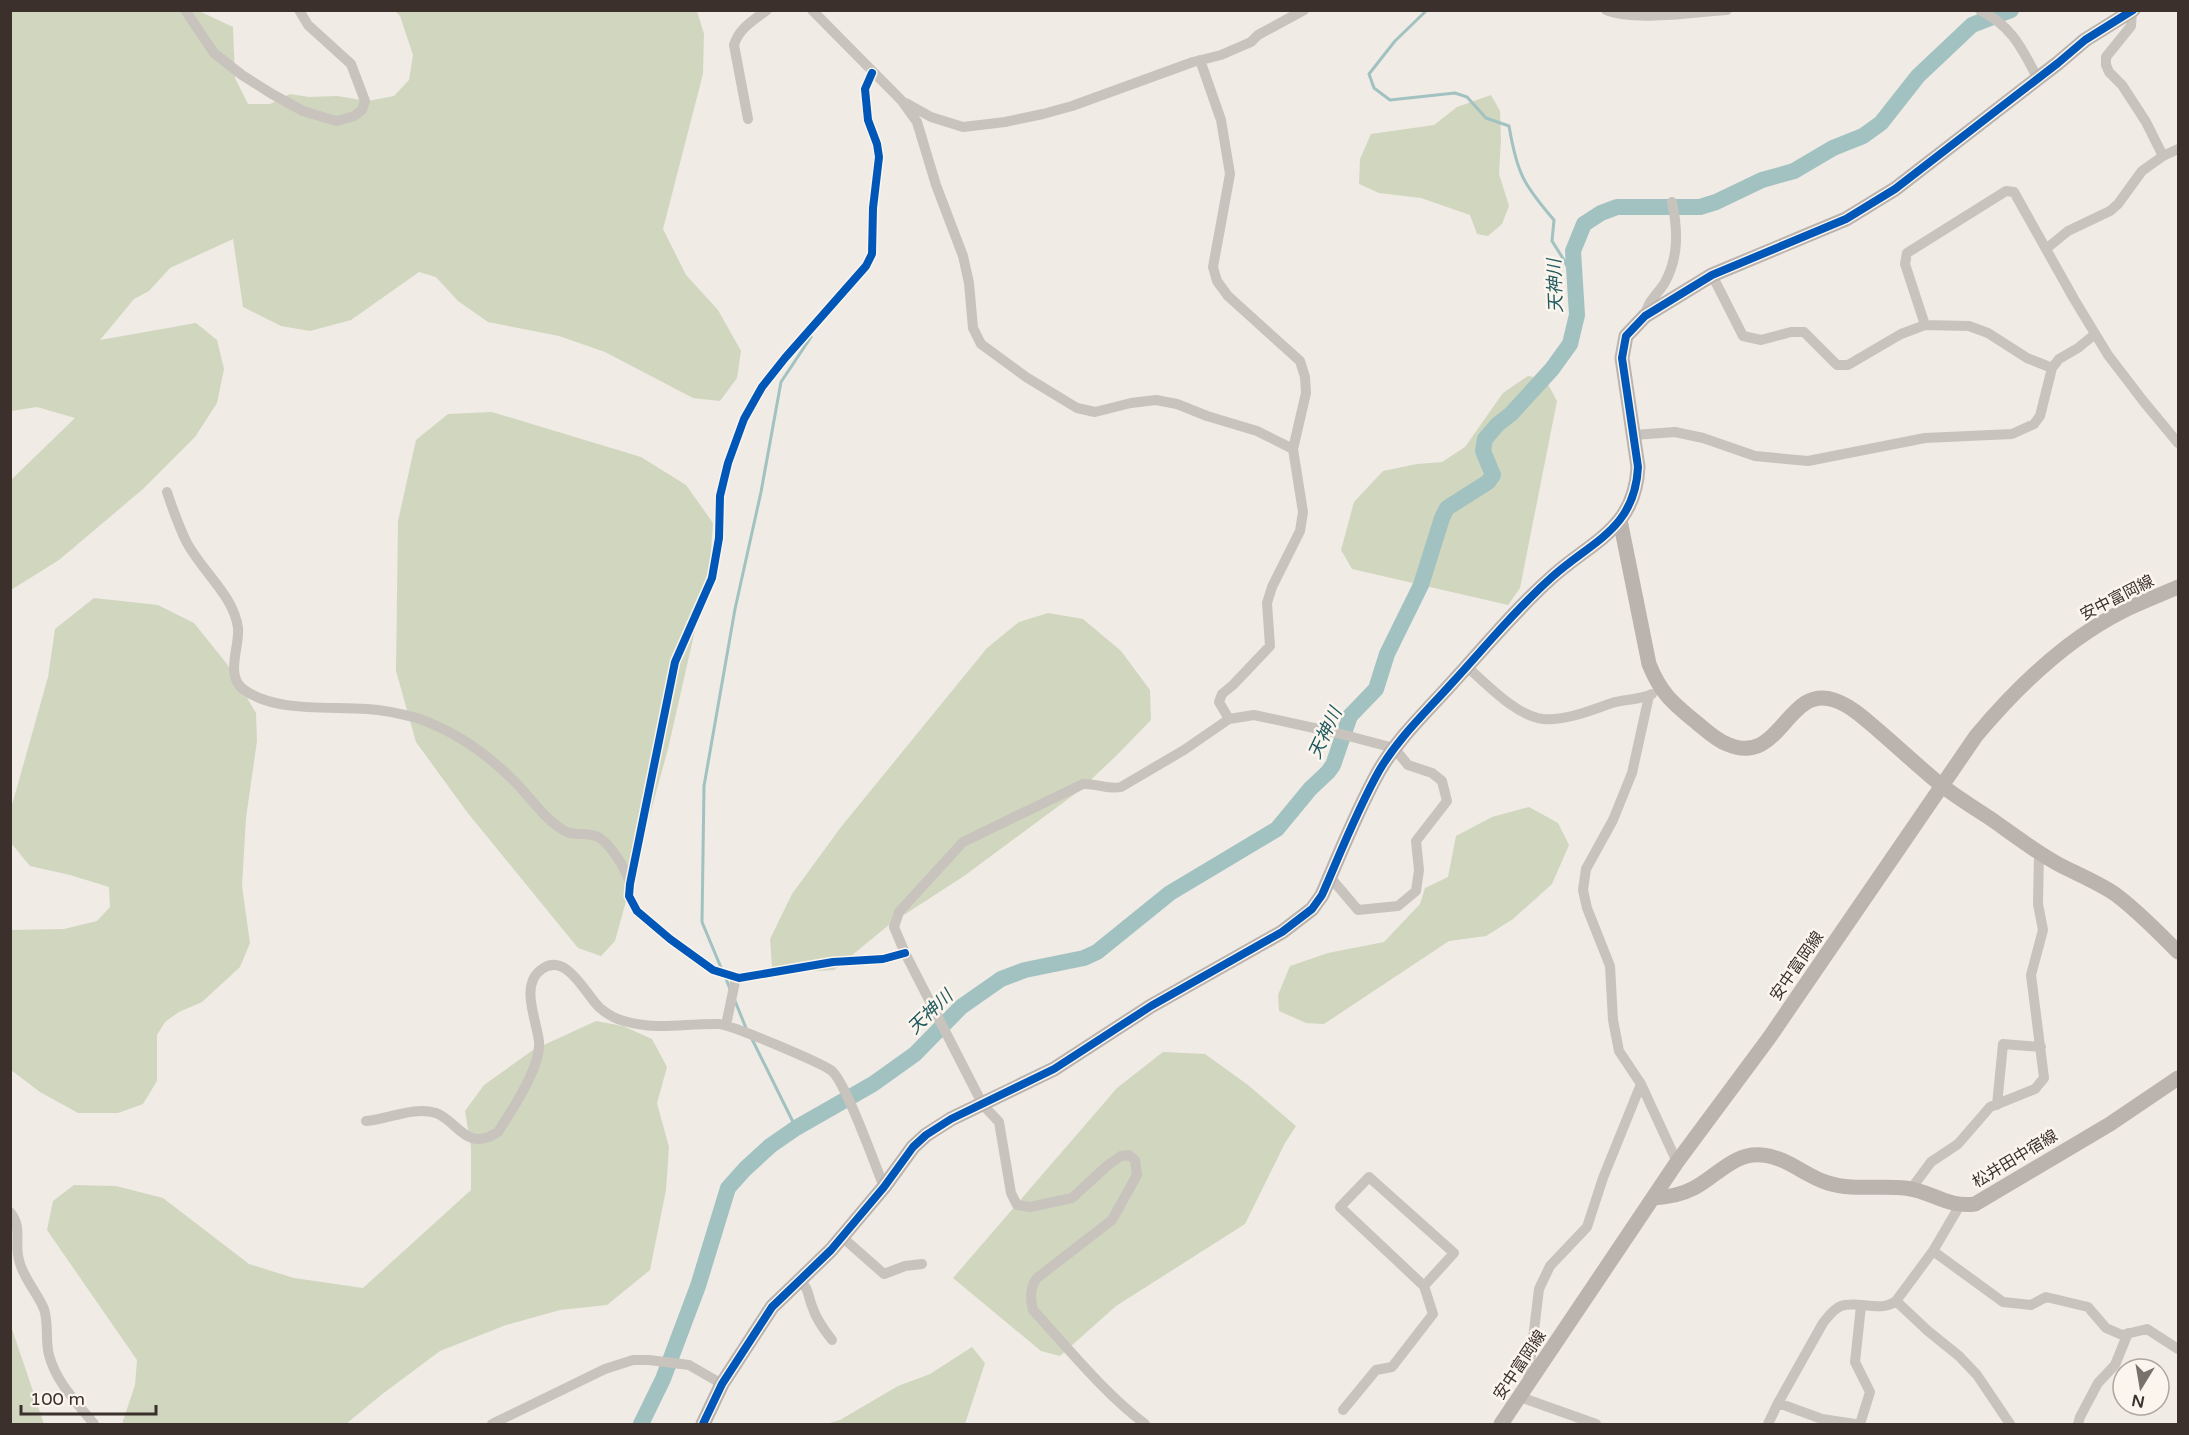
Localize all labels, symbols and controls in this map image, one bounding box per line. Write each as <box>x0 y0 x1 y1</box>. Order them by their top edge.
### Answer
water label: 天神川 <box>1543 257 1567 313</box>
street label: 安中富岡線 <box>2077 571 2157 625</box>
water label: 天神川 <box>1304 702 1347 762</box>
street label: 安中富岡線 <box>1766 927 1828 1005</box>
water label: 天神川 <box>903 984 959 1039</box>
street label: 松井田中宿線 <box>1969 1126 2061 1192</box>
street label: 安中富岡線 <box>1489 1326 1551 1404</box>
north arrow <box>2111 1357 2171 1417</box>
scale bar <box>21 1378 156 1416</box>
text: 100 m <box>30 1388 85 1410</box>
text: N <box>2130 1390 2147 1412</box>

